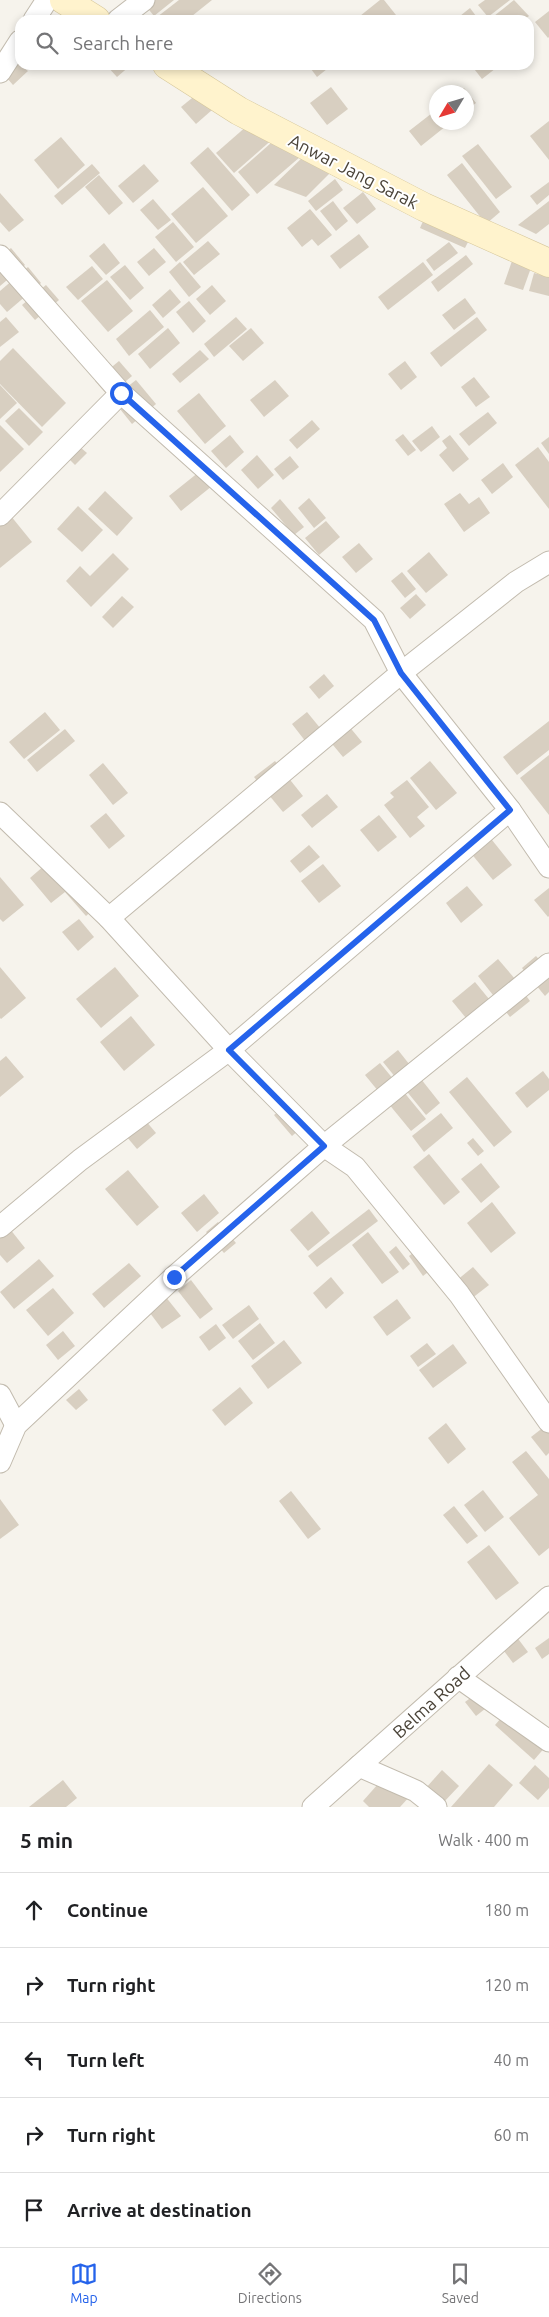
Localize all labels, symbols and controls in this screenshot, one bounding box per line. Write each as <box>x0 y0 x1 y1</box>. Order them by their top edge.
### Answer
search box <box>15 15 534 70</box>
icon: search <box>33 29 61 57</box>
text: Search here <box>73 32 173 54</box>
north arrow <box>429 85 474 130</box>
street label: Anwar Jang Sarak <box>286 130 422 212</box>
route start <box>110 382 133 405</box>
route end <box>163 1266 186 1289</box>
street label: Belma Road <box>388 1662 474 1742</box>
text: 5 min <box>20 1828 73 1852</box>
text: Walk · 400 m <box>438 1831 529 1849</box>
icon: ahead <box>20 1896 48 1924</box>
text: Continue <box>67 1899 148 1921</box>
text: 180 m <box>484 1901 529 1919</box>
icon: right <box>20 1971 48 1999</box>
text: Turn right <box>67 1974 155 1996</box>
text: 120 m <box>484 1976 529 1994</box>
icon: left <box>20 2046 48 2074</box>
text: Turn left <box>67 2049 145 2071</box>
text: 40 m <box>493 2051 529 2069</box>
icon: right <box>20 2121 48 2149</box>
text: Turn right <box>67 2124 155 2146</box>
text: 60 m <box>493 2126 529 2144</box>
icon: arrive <box>20 2196 48 2224</box>
text: Arrive at destination <box>67 2199 252 2221</box>
tab: Map <box>70 2260 98 2306</box>
tab: Directions <box>238 2260 302 2306</box>
tab: Saved <box>442 2260 479 2306</box>

